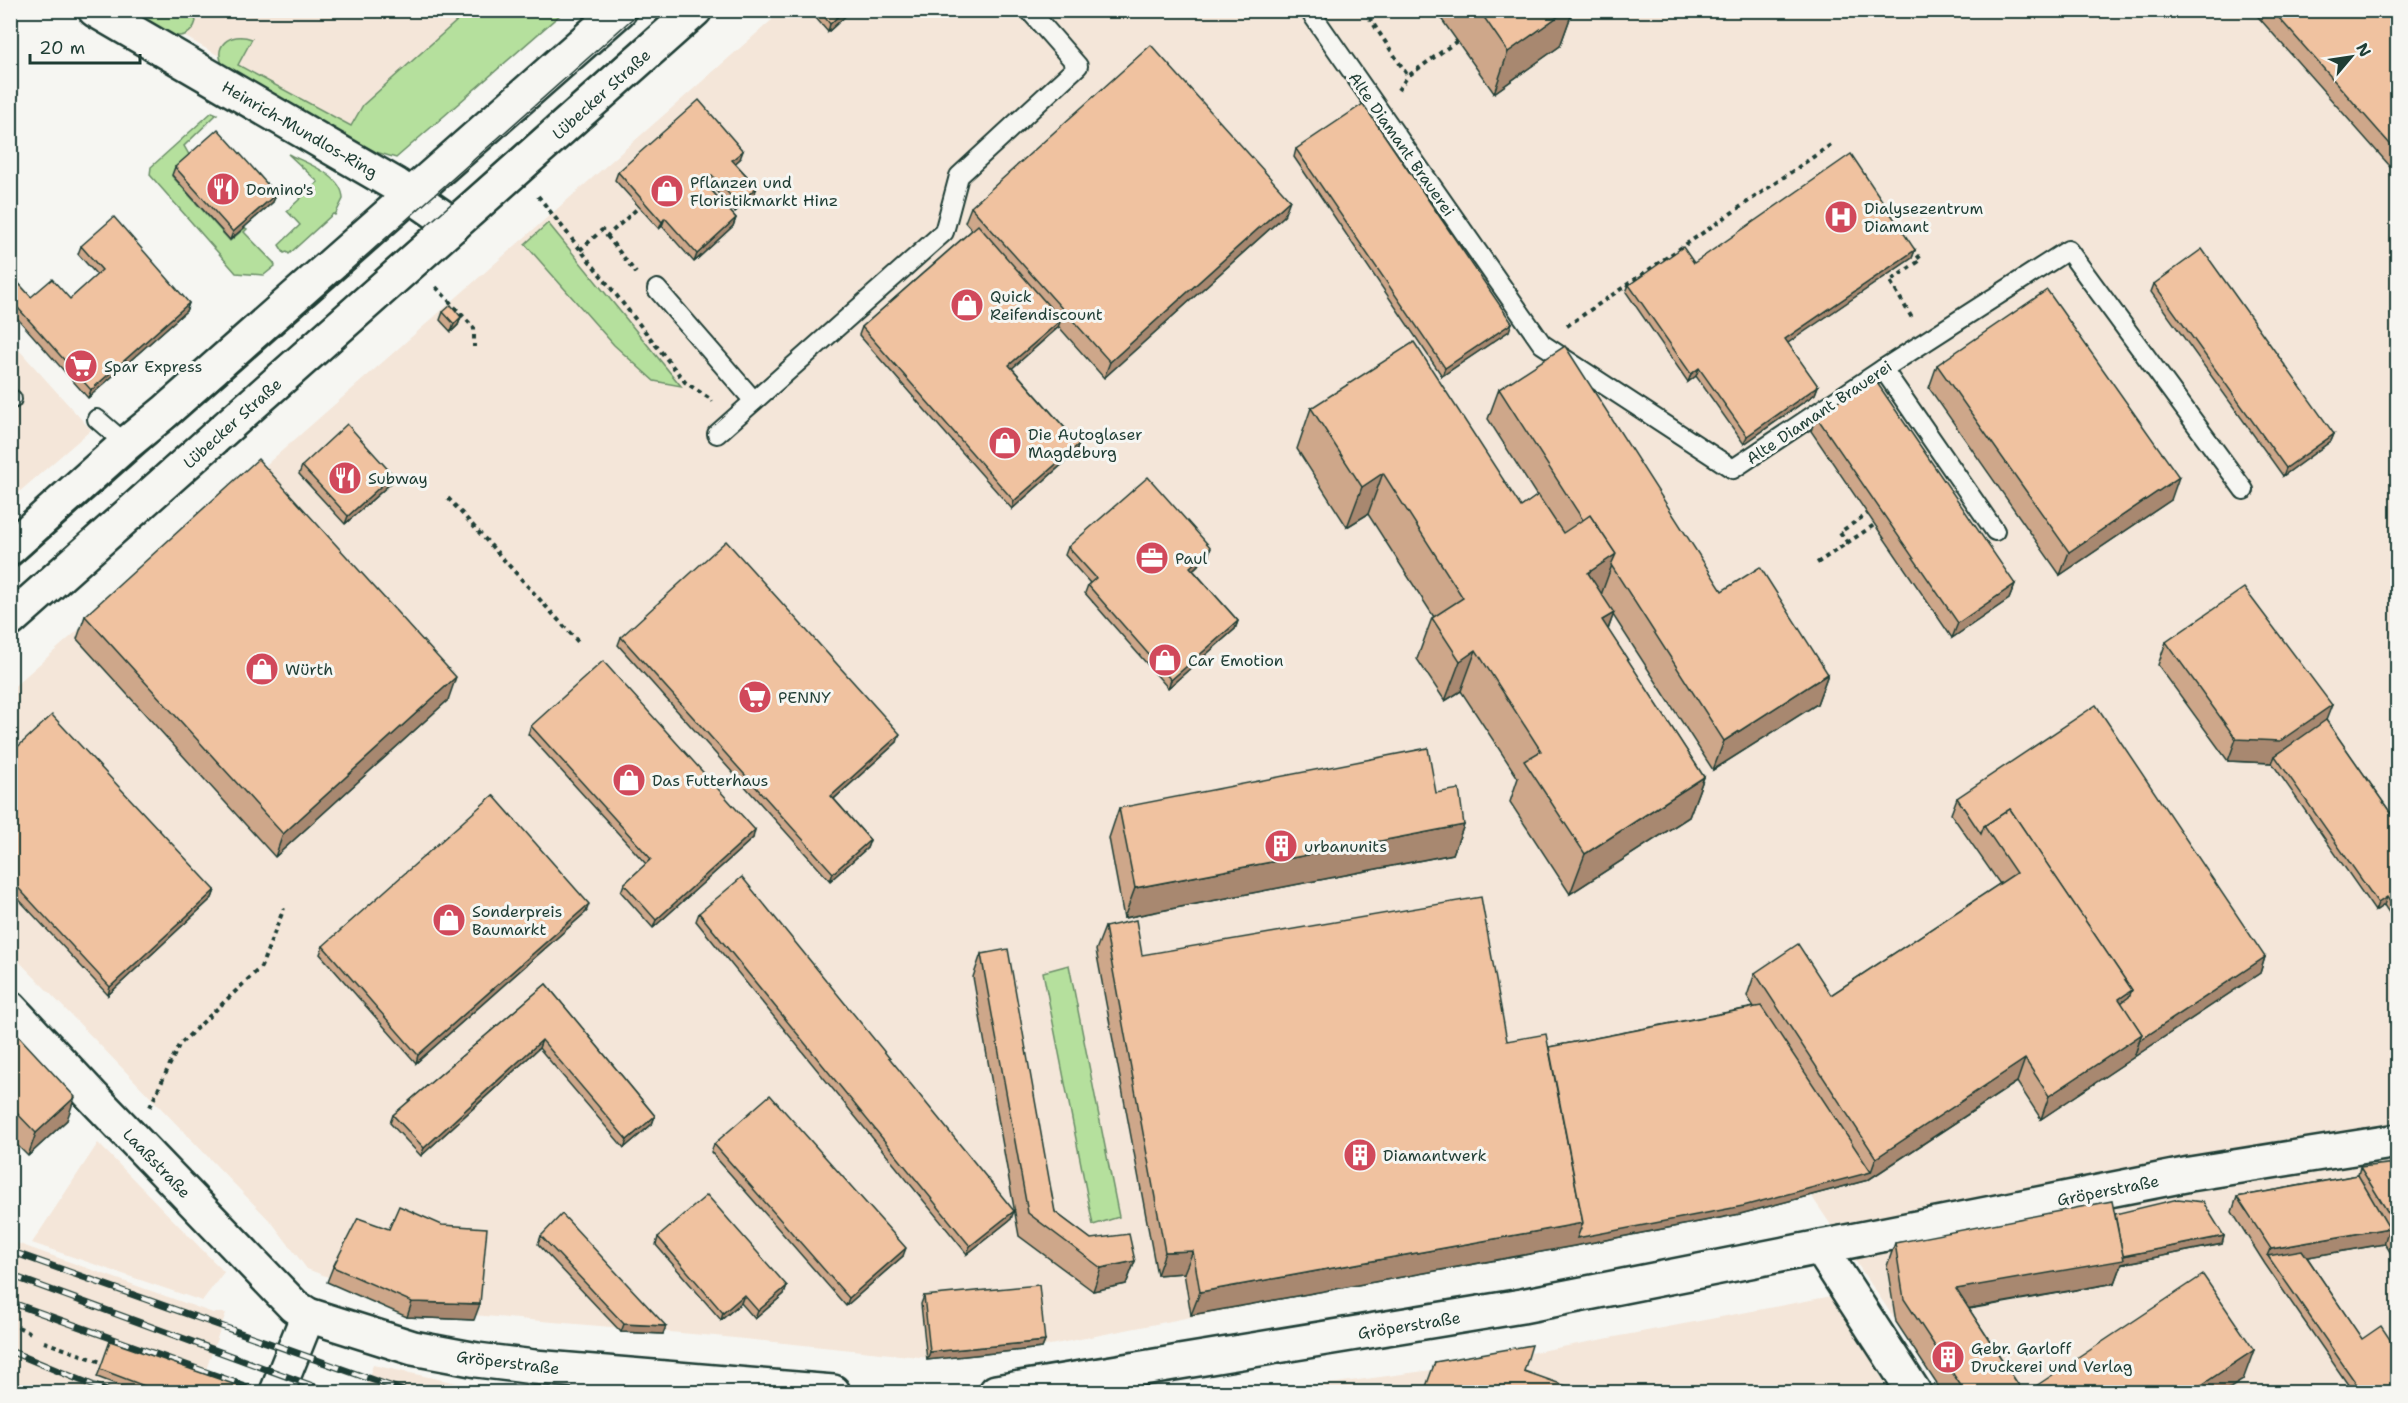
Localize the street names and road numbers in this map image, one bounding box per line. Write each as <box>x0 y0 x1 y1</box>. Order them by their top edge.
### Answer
street label: Lübecker Straße <box>548 45 655 144</box>
street label: Alte Diamant Brauerei <box>1344 68 1459 221</box>
street label: Heinrich-Mundlos-Ring <box>218 76 382 183</box>
street label: Alte Diamant Brauerei <box>1742 356 1896 469</box>
street label: Lübecker Straße <box>179 374 286 473</box>
street label: Laaßstraße <box>118 1124 195 1203</box>
street label: Gröperstraße <box>2055 1170 2161 1211</box>
street label: Gröperstraße <box>1356 1307 1462 1344</box>
street label: Gröperstraße <box>455 1346 561 1379</box>

